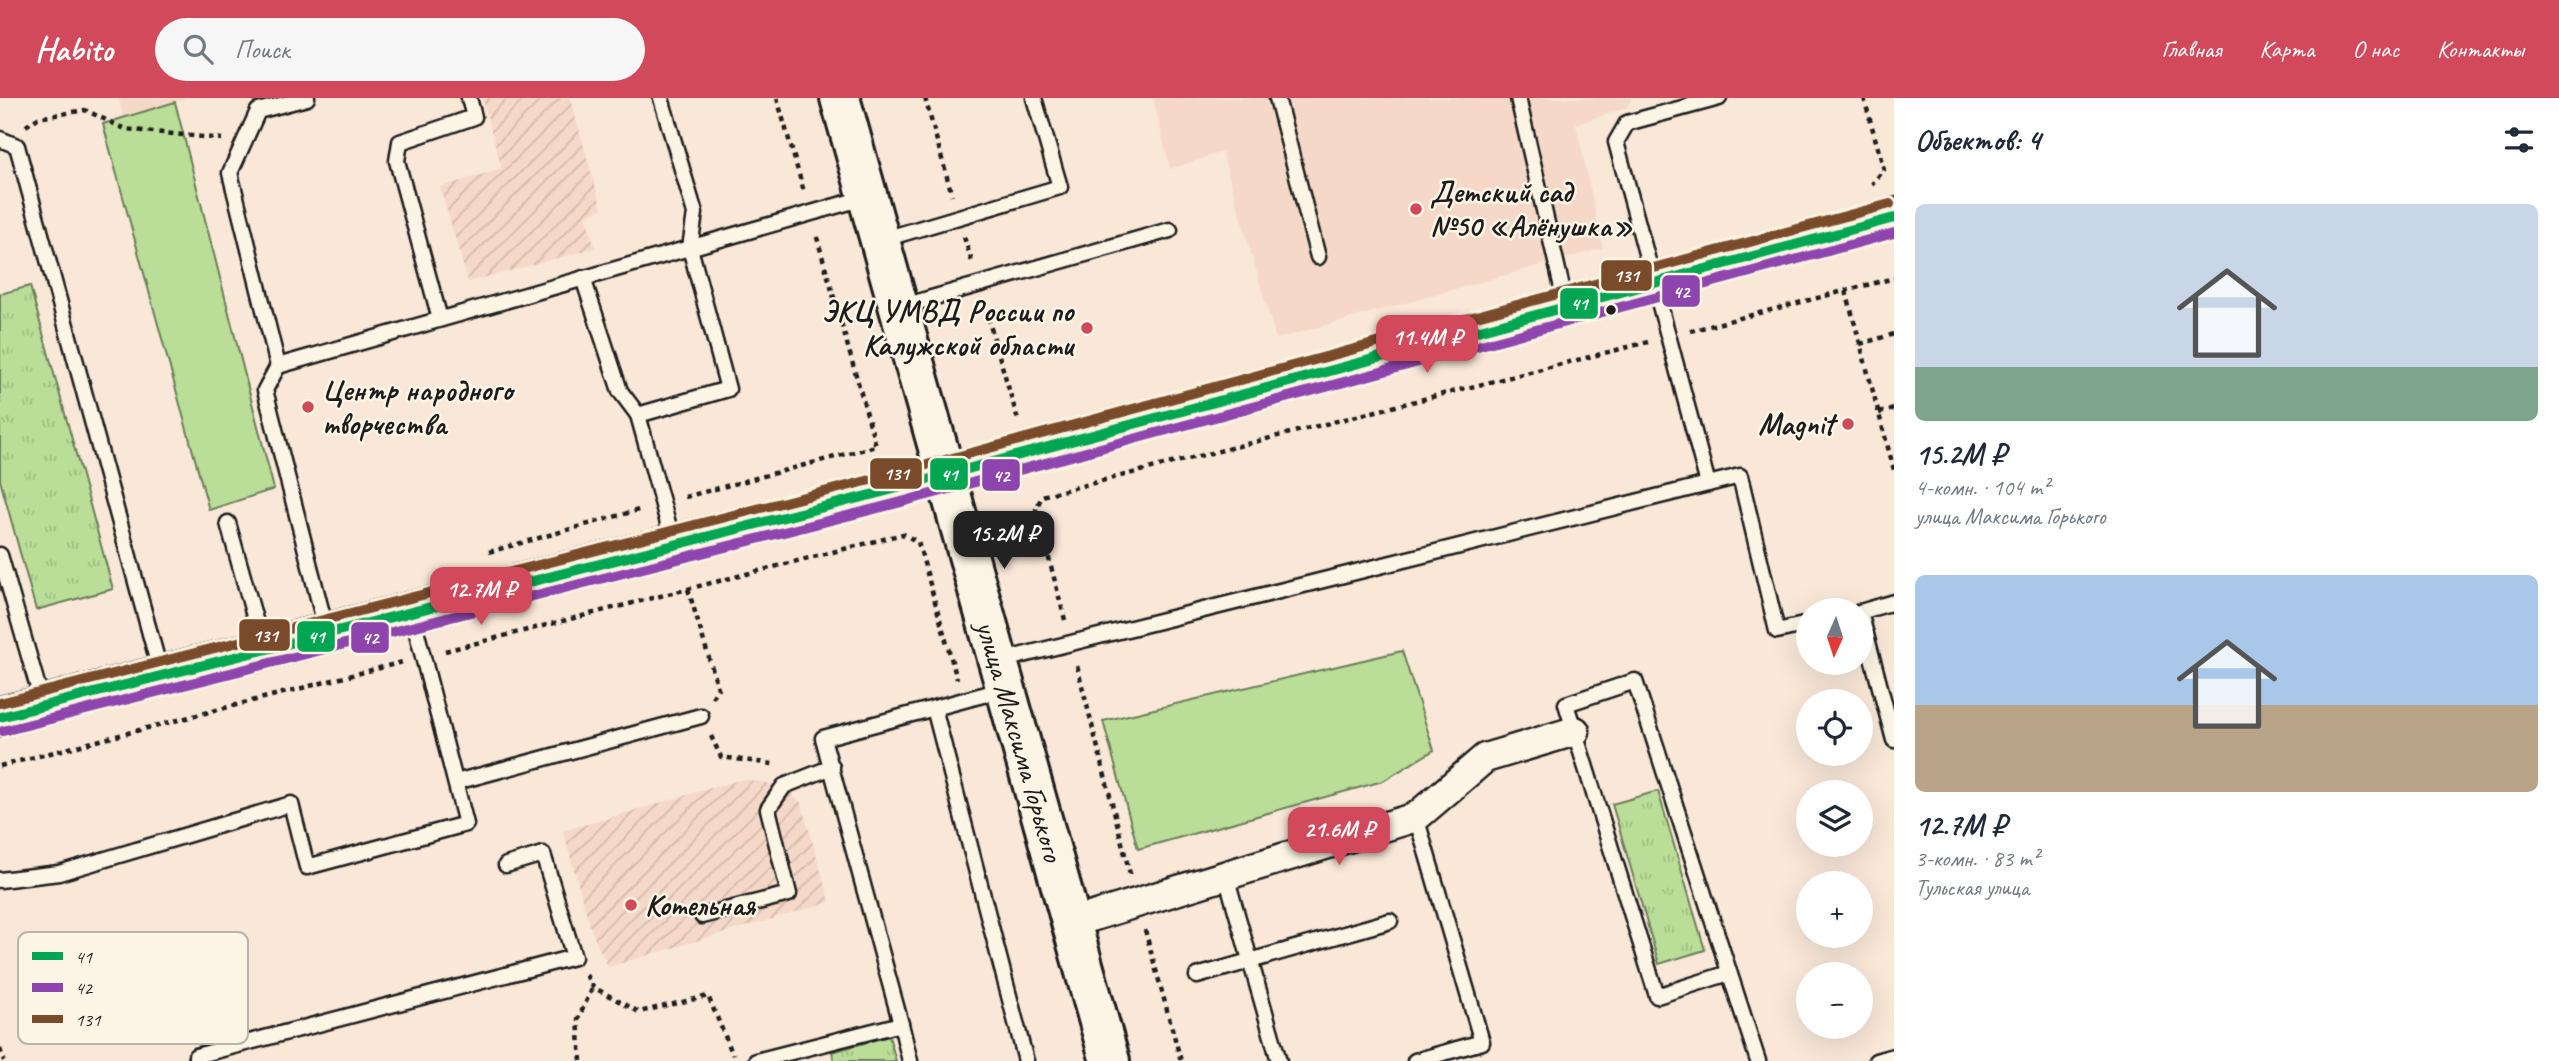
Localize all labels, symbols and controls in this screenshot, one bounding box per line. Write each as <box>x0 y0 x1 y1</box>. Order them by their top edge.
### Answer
search box <box>155 18 645 81</box>
text: Habito <box>35 28 113 70</box>
icon: search <box>179 30 217 68</box>
text: Поиск <box>235 33 290 66</box>
text: Главная <box>2161 34 2222 64</box>
text: Карта <box>2260 34 2314 64</box>
text: О нас <box>2352 34 2399 64</box>
text: Контакты <box>2437 34 2524 64</box>
text: Объектов: 4 <box>1915 121 2040 159</box>
icon: filters <box>2500 121 2538 159</box>
place label: Детский сад №50 «Алёнушка» <box>1430 173 1633 245</box>
marker: Детский сад №50 «Алёнушка» <box>1408 201 1424 217</box>
icon: home <box>2164 250 2290 376</box>
line badge: 131 <box>1600 259 1653 292</box>
text: 131 <box>1613 264 1641 288</box>
line badge: 42 <box>1661 274 1701 308</box>
text: 42 <box>1672 280 1692 304</box>
line badge: 41 <box>1559 287 1599 320</box>
place label: ЭКЦ УМВД России по Калужской области <box>822 292 1075 365</box>
text: 41 <box>1570 292 1590 316</box>
unlabelled marker <box>1604 303 1618 317</box>
pin: 11.4M ₽ <box>1362 316 1492 375</box>
marker: ЭКЦ УМВД России по Калужской области <box>1079 320 1095 336</box>
text: 11.4M ₽ <box>1392 323 1462 352</box>
place label: Центр народного творчества <box>322 371 516 443</box>
marker: Центр народного творчества <box>300 399 316 415</box>
place label: Magnit <box>1758 405 1839 443</box>
marker: Magnit <box>1840 416 1856 432</box>
text: 15.2M ₽ <box>1915 435 2006 473</box>
line badge: 131 <box>869 457 923 490</box>
line badge: 41 <box>929 457 969 491</box>
line badge: 42 <box>981 458 1021 492</box>
text: 131 <box>883 462 911 486</box>
text: 41 <box>940 463 960 487</box>
text: 42 <box>992 464 1012 488</box>
text: 4-комн. · 104 m² <box>1915 473 2049 502</box>
text: улица Максима Горького <box>1915 502 2106 531</box>
pin: 15.2M ₽ <box>939 512 1069 571</box>
text: 15.2M ₽ <box>969 519 1039 548</box>
pin: 12.7M ₽ <box>416 568 546 627</box>
text: 12.7M ₽ <box>446 575 516 604</box>
north arrow <box>1796 598 1872 676</box>
map controls <box>1796 598 1873 1039</box>
street label: улица Максима Горького <box>967 614 1073 867</box>
line badge: 131 <box>238 618 291 652</box>
line badge: 41 <box>296 620 336 653</box>
line badge: 42 <box>350 621 390 654</box>
icon: home <box>2164 621 2290 747</box>
text: 131 <box>252 624 280 648</box>
text: 41 <box>307 625 327 649</box>
text: 42 <box>361 626 381 650</box>
button: locate <box>1796 689 1873 766</box>
button: layers <box>1796 780 1873 857</box>
text: 12.7M ₽ <box>1915 806 2006 844</box>
pin: 21.6M ₽ <box>1274 808 1404 867</box>
text: 21.6M ₽ <box>1304 815 1374 844</box>
text: 3-комн. · 83 m² <box>1915 844 2039 873</box>
button: + <box>1796 871 1873 948</box>
text: Тульская улица <box>1915 873 2029 902</box>
place label: Котельная <box>645 886 757 924</box>
marker: Котельная <box>623 897 639 913</box>
legend <box>18 932 248 1044</box>
text: 41 <box>75 945 94 969</box>
button: − <box>1796 962 1873 1039</box>
text: 42 <box>75 976 94 1000</box>
text: 131 <box>75 1008 102 1032</box>

